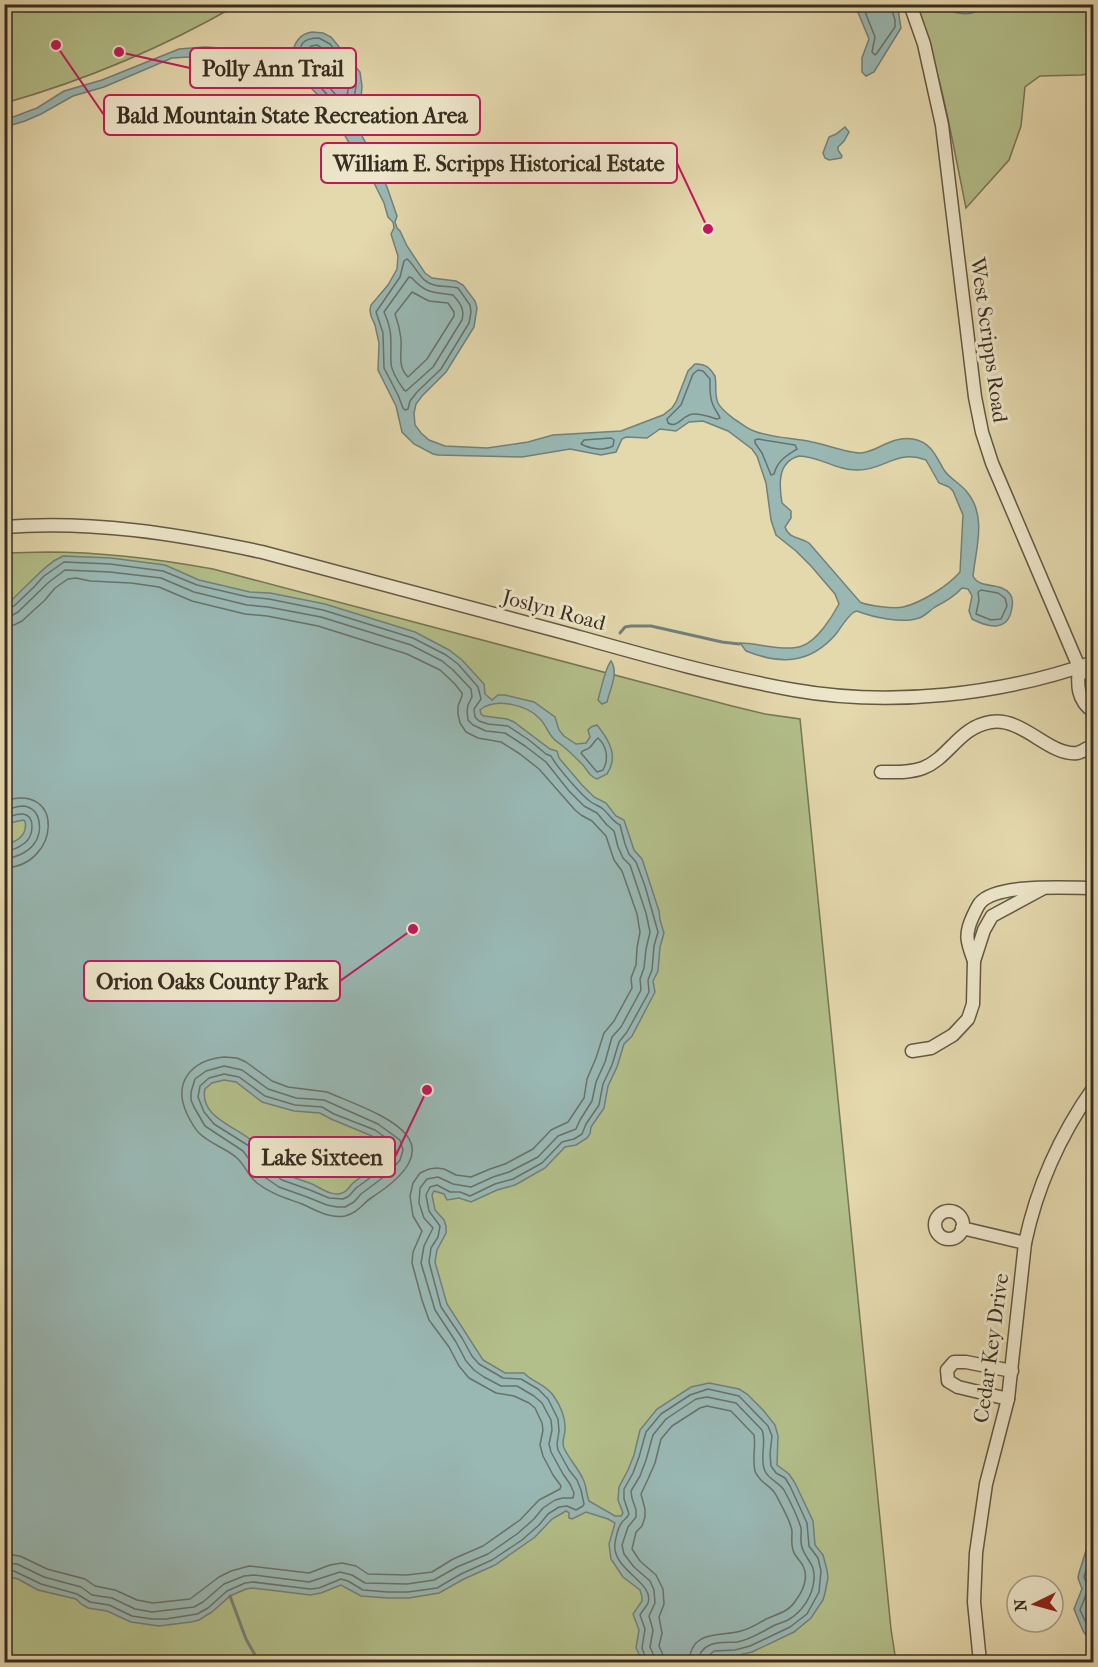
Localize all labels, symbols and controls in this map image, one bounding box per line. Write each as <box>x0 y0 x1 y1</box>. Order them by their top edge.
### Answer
callout: Polly Ann Trail <box>190 48 356 88</box>
text: Polly Ann Trail <box>202 56 345 82</box>
callout: Bald Mountain State Recreation Area <box>104 95 480 135</box>
text: Bald Mountain State Recreation Area <box>116 103 469 129</box>
callout: William E. Scripps Historical Estate <box>321 143 677 183</box>
text: William E. Scripps Historical Estate <box>332 151 665 177</box>
street label: West Scripps Road <box>965 255 1013 425</box>
street label: Joslyn Road <box>498 584 609 635</box>
callout: Orion Oaks County Park <box>84 961 340 1001</box>
text: Orion Oaks County Park <box>96 969 329 995</box>
callout: Lake Sixteen <box>249 1137 395 1177</box>
text: Lake Sixteen <box>261 1145 383 1171</box>
street label: Cedar Key Drive <box>969 1272 1013 1424</box>
north arrow <box>1005 1574 1065 1634</box>
text: N <box>1010 1598 1031 1612</box>

